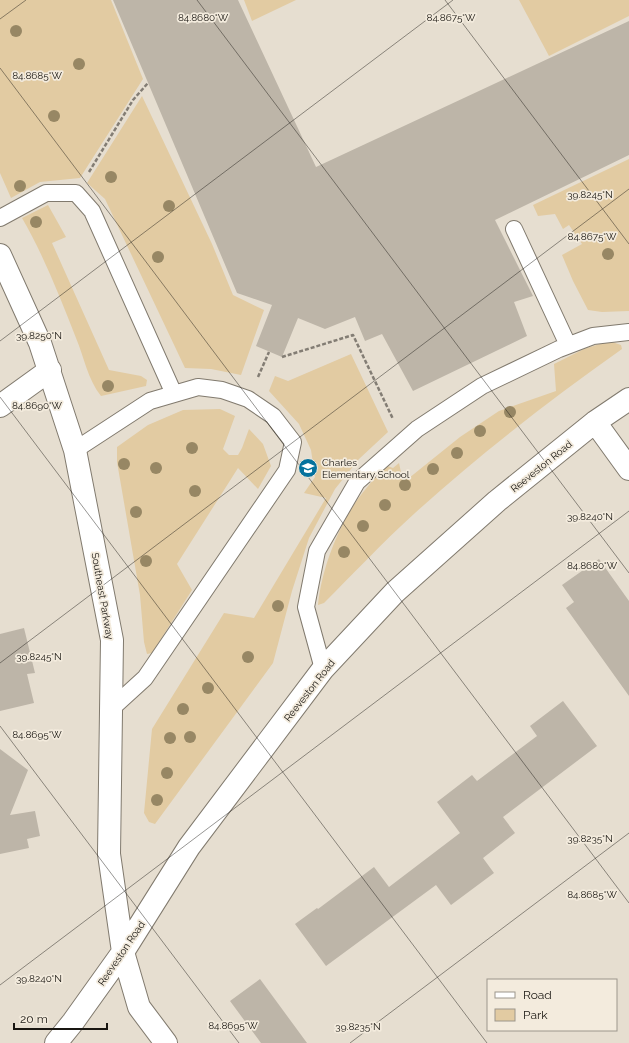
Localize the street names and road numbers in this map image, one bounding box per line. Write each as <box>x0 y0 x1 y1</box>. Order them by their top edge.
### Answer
street label: Reeveston Road <box>509 438 574 494</box>
street label: Southeast Parkway <box>89 552 116 641</box>
street label: Reeveston Road <box>282 657 337 723</box>
street label: Reeveston Road <box>96 919 147 988</box>

